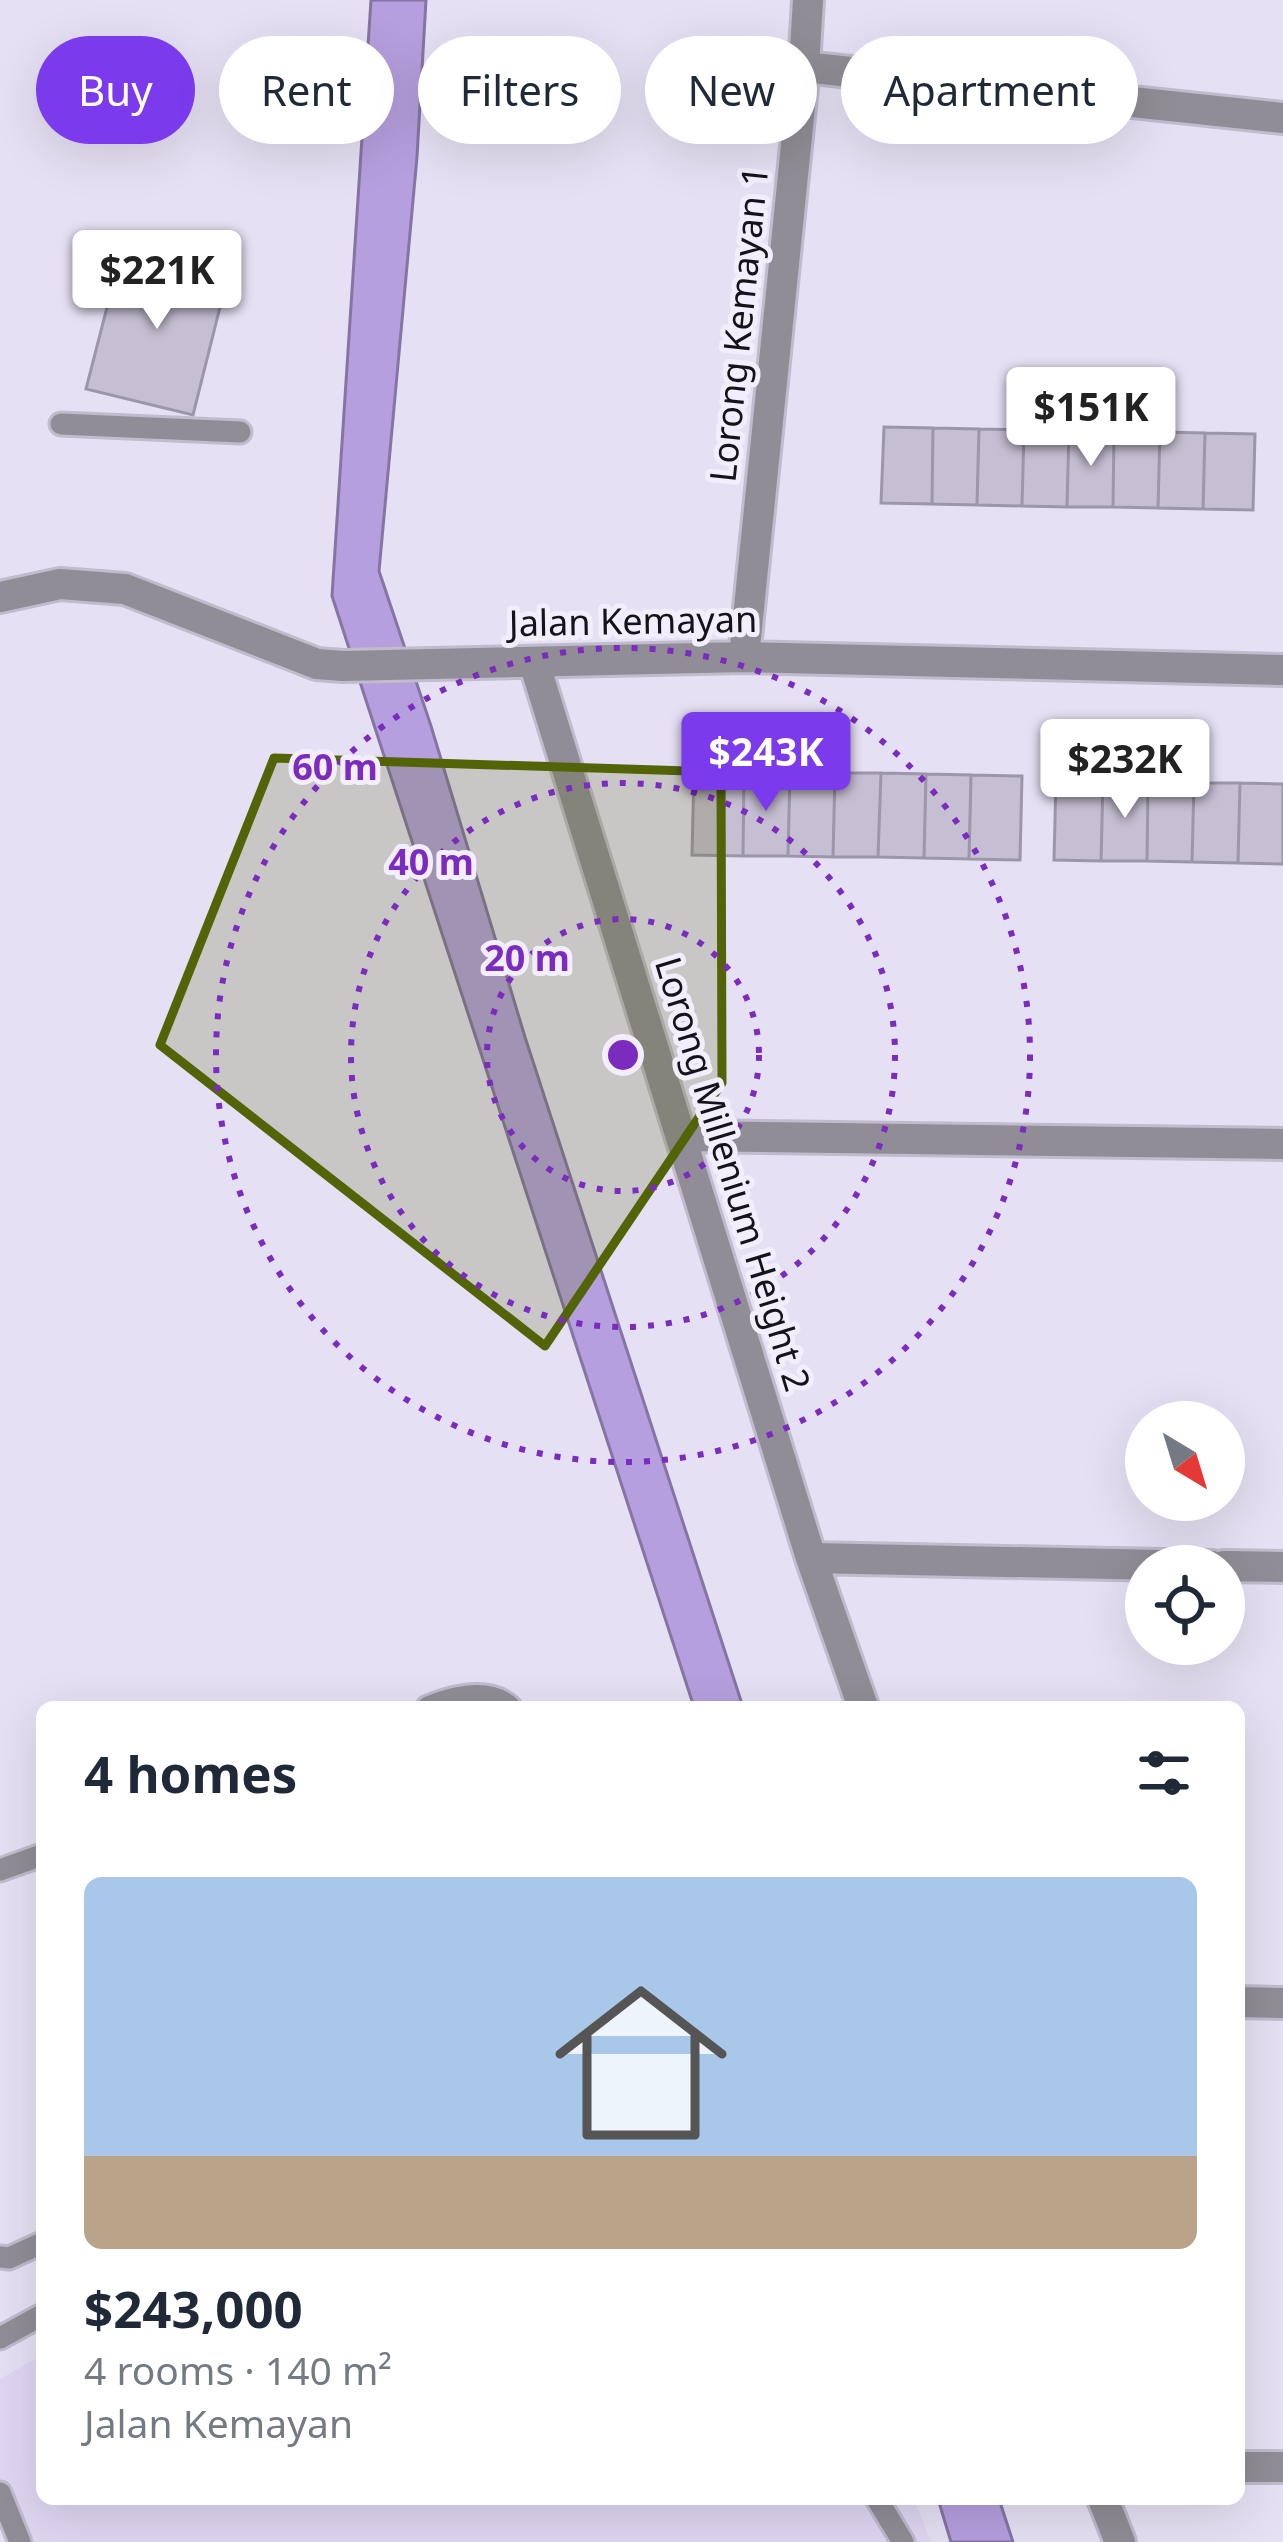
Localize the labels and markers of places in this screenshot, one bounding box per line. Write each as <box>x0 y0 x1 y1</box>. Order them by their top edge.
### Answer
pin: $221K <box>73 230 241 332</box>
pin: $151K <box>1007 367 1175 469</box>
pin: $243K <box>682 712 850 814</box>
pin: $232K <box>1041 719 1209 821</box>
centre of rings <box>602 1034 644 1076</box>

